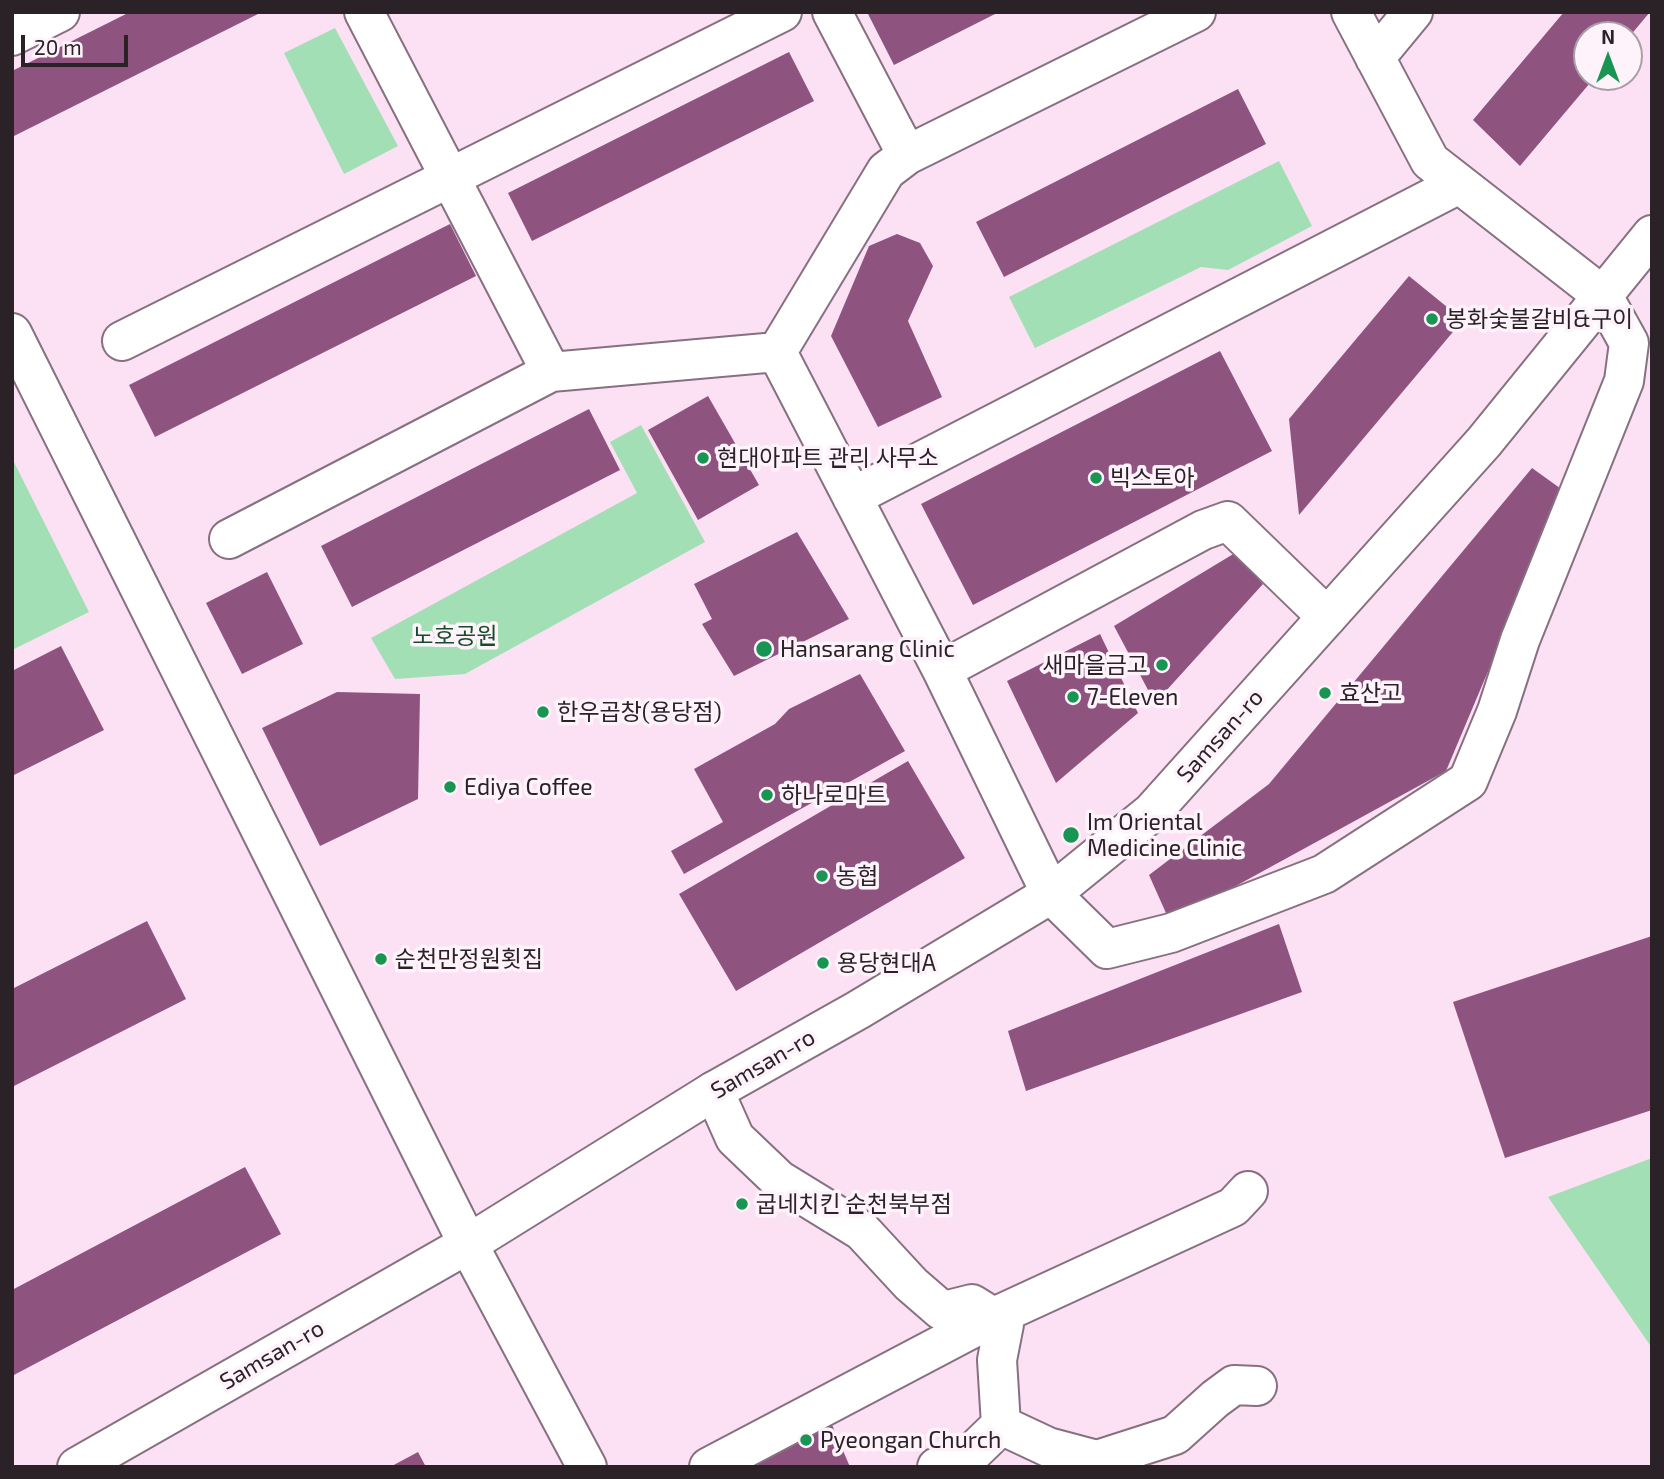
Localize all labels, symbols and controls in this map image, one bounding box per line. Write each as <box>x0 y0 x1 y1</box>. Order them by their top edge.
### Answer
scale bar <box>24 21 131 65</box>
north arrow <box>1573 21 1643 91</box>
text: N <box>1601 25 1615 48</box>
text: 20 m <box>34 34 82 59</box>
place label: 봉화숯불갈비&구이 <box>1446 305 1633 333</box>
marker: 봉화숯불갈비&구이 <box>1424 311 1440 327</box>
place label: 현대아파트 관리 사무소 <box>717 444 939 472</box>
marker: 현대아파트 관리 사무소 <box>695 450 711 466</box>
place label: 빅스토아 <box>1110 464 1195 492</box>
marker: 빅스토아 <box>1088 470 1104 486</box>
park label: 노호공원 <box>413 622 497 650</box>
place label: Hansarang Clinic <box>780 635 955 663</box>
marker: Hansarang Clinic <box>754 639 774 659</box>
place label: 새마을금고 <box>1042 651 1148 679</box>
marker: 새마을금고 <box>1154 657 1170 673</box>
place label: 효산고 <box>1339 679 1402 707</box>
place label: 7-Eleven <box>1087 683 1178 711</box>
street label: Samsan-ro <box>1171 684 1269 788</box>
marker: 효산고 <box>1317 685 1333 701</box>
marker: 7-Eleven <box>1065 689 1081 705</box>
place label: 한우곱창(용당점) <box>557 698 722 726</box>
marker: 한우곱창(용당점) <box>535 704 551 720</box>
place label: Ediya Coffee <box>464 773 593 801</box>
marker: Ediya Coffee <box>442 779 458 795</box>
place label: 하나로마트 <box>781 781 887 809</box>
marker: 하나로마트 <box>759 787 775 803</box>
place label: Im Oriental Medicine Clinic <box>1087 808 1242 862</box>
marker: Im Oriental Medicine Clinic <box>1061 825 1081 845</box>
place label: 농협 <box>836 862 878 890</box>
marker: 농협 <box>814 868 830 884</box>
place label: 순천만정원횟집 <box>395 945 543 973</box>
place label: 용당현대A <box>837 949 936 977</box>
marker: 순천만정원횟집 <box>373 951 389 967</box>
marker: 용당현대A <box>815 955 831 971</box>
street label: Samsan-ro <box>706 1023 820 1105</box>
place label: 굽네치킨 순천북부점 <box>756 1190 952 1218</box>
marker: 굽네치킨 순천북부점 <box>734 1196 750 1212</box>
street label: Samsan-ro <box>215 1314 329 1396</box>
place label: Pyeongan Church <box>820 1426 1001 1454</box>
marker: Pyeongan Church <box>798 1432 814 1448</box>

